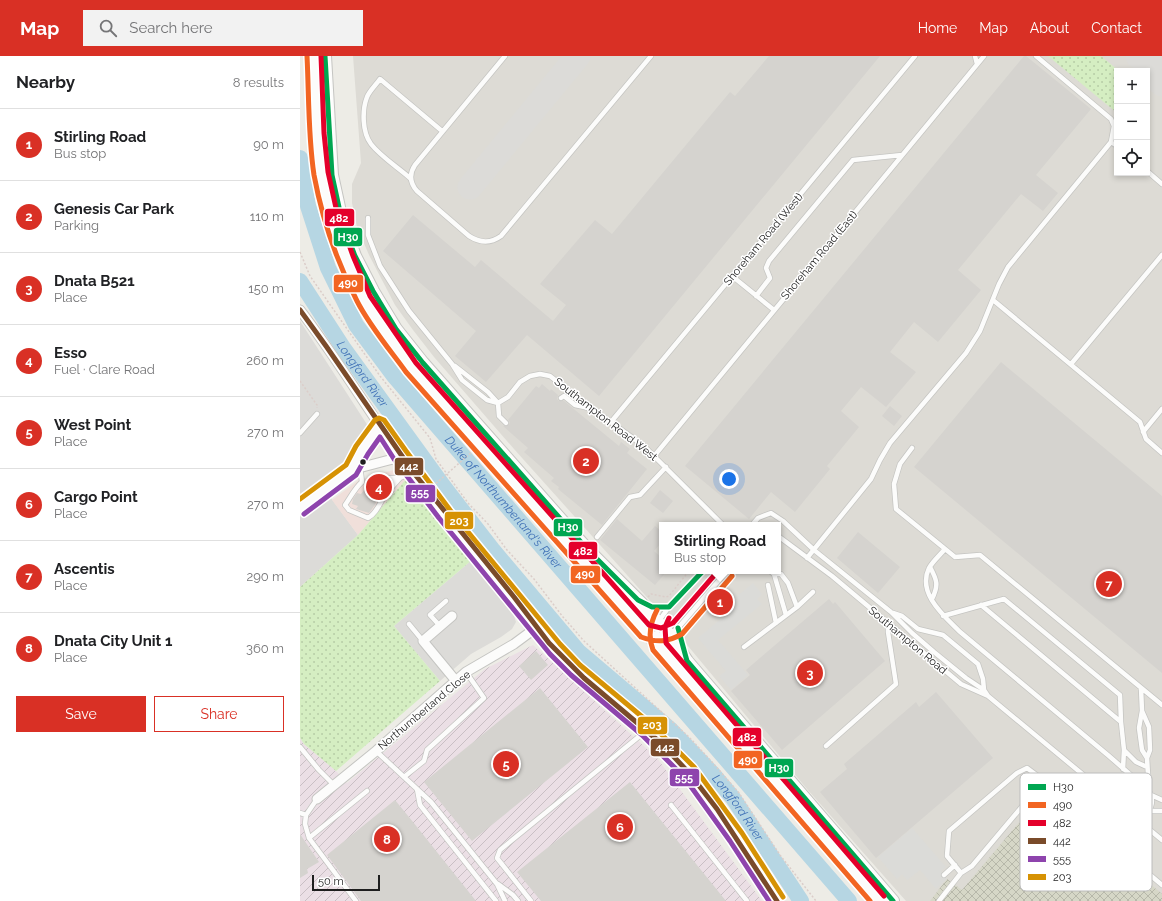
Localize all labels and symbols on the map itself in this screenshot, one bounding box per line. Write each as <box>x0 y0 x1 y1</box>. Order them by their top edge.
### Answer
street label: Shoreham Road (West) <box>721 191 806 288</box>
line badge: 482 <box>324 208 355 227</box>
street label: Shoreham Road (East) <box>778 208 860 302</box>
text: 482 <box>329 212 349 225</box>
line badge: H30 <box>333 227 363 247</box>
text: H30 <box>337 231 359 244</box>
line badge: 490 <box>333 274 364 293</box>
text: 490 <box>338 277 358 290</box>
water label: Longford River <box>334 338 391 411</box>
street label: Southampton Road West <box>552 375 660 464</box>
water label: Duke of Northumberland's River <box>442 433 565 572</box>
pin: 2 <box>573 446 599 476</box>
unlabelled marker <box>358 457 368 467</box>
line badge: 442 <box>394 457 424 476</box>
text: 442 <box>400 460 418 473</box>
your location <box>719 469 739 489</box>
pin: 4 <box>366 472 392 502</box>
line badge: 555 <box>405 484 436 503</box>
text: 555 <box>411 487 429 500</box>
line badge: 203 <box>444 511 474 530</box>
text: 203 <box>449 515 469 528</box>
line badge: H30 <box>553 518 583 537</box>
text: H30 <box>557 521 579 534</box>
line badge: 482 <box>568 541 598 560</box>
text: 482 <box>573 545 593 558</box>
line badge: 490 <box>570 565 601 584</box>
text: 490 <box>575 568 595 581</box>
pin: 7 <box>1096 569 1122 599</box>
pin: 1 <box>707 587 733 617</box>
street label: Southampton Road <box>866 604 950 677</box>
pin: 3 <box>797 658 823 688</box>
street label: Northumberland Close <box>375 668 474 753</box>
line badge: 203 <box>637 716 668 735</box>
text: 203 <box>642 719 662 732</box>
line badge: 482 <box>732 727 762 747</box>
text: 482 <box>737 731 757 744</box>
line badge: 442 <box>650 738 680 757</box>
text: 442 <box>656 741 674 754</box>
pin: 5 <box>493 749 519 779</box>
line badge: 490 <box>733 750 763 769</box>
text: 490 <box>738 754 758 767</box>
line badge: H30 <box>764 758 794 778</box>
text: H30 <box>768 762 790 775</box>
line badge: 555 <box>669 768 700 787</box>
text: 555 <box>675 772 693 785</box>
water label: Longford River <box>709 772 767 844</box>
legend <box>1020 773 1152 891</box>
text: H30 <box>1053 781 1074 794</box>
text: 490 <box>1053 799 1072 812</box>
pin: 6 <box>607 812 633 842</box>
text: 482 <box>1053 817 1072 830</box>
pin: 8 <box>374 824 400 854</box>
text: 442 <box>1053 835 1071 848</box>
text: 555 <box>1053 853 1071 866</box>
text: 203 <box>1053 871 1071 884</box>
scale bar <box>312 873 380 892</box>

